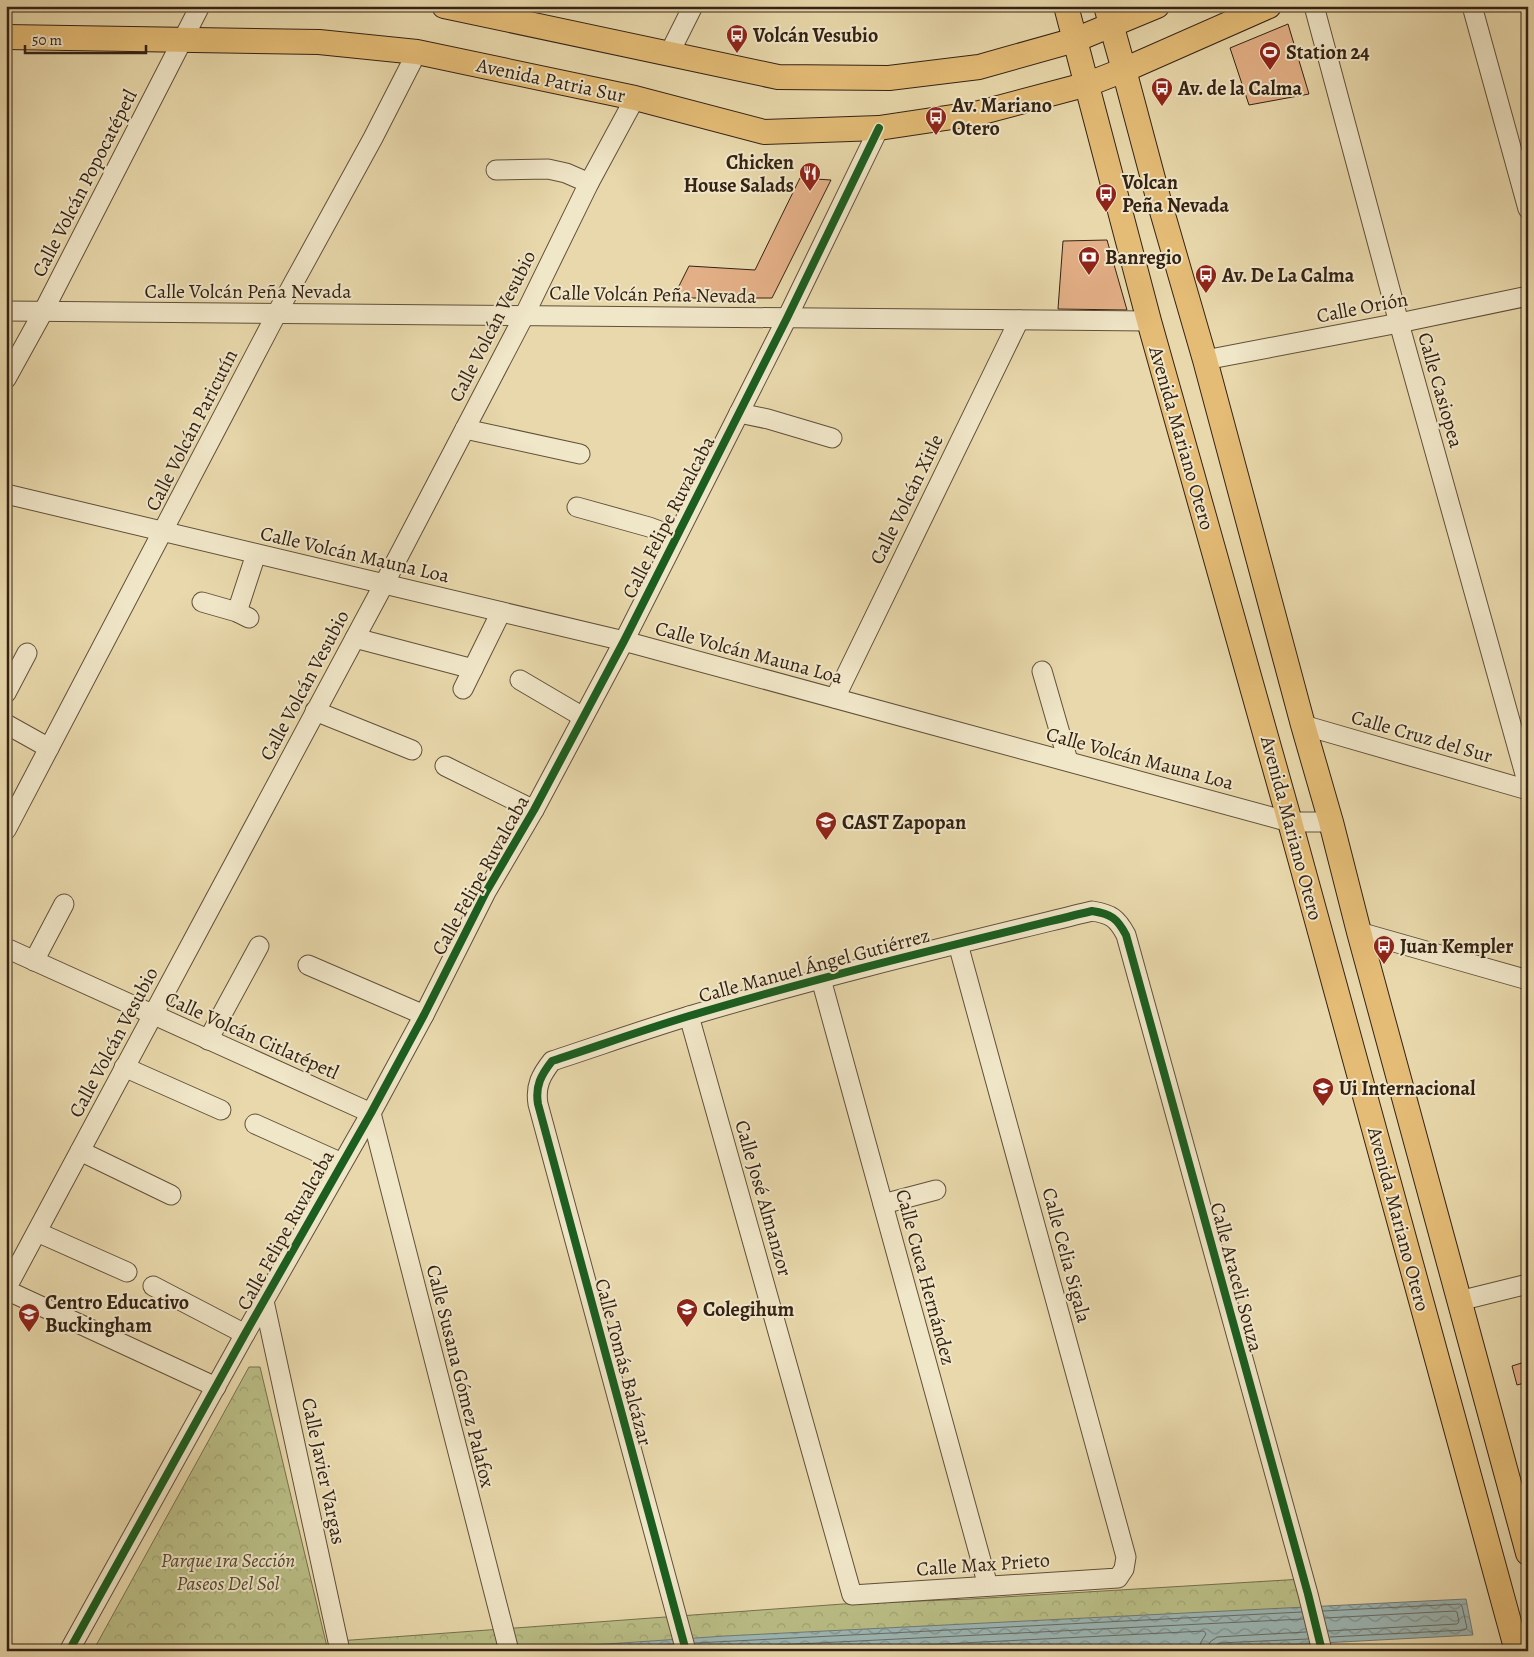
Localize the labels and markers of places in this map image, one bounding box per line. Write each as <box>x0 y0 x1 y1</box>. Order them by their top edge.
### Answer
place label: Volcán Vesubio <box>752 22 878 49</box>
bus stop icon: Volcán Vesubio <box>725 23 749 54</box>
place label: Station 24 <box>1286 39 1370 66</box>
sports icon: Station 24 <box>1258 40 1282 71</box>
place label: Av. de la Calma <box>1177 75 1302 102</box>
bus stop icon: Av. de la Calma <box>1150 76 1174 107</box>
place label: Av. Mariano Otero <box>951 92 1052 142</box>
bus stop icon: Av. Mariano Otero <box>924 105 948 136</box>
place label: Chicken House Salads <box>683 149 794 199</box>
restaurant icon: Chicken House Salads <box>798 161 822 192</box>
place label: Volcan Peña Nevada <box>1121 169 1229 219</box>
bus stop icon: Volcan Peña Nevada <box>1094 182 1118 213</box>
place label: Banregio <box>1105 244 1182 271</box>
bank icon: Banregio <box>1077 245 1101 276</box>
place label: Av. De La Calma <box>1221 262 1355 289</box>
bus stop icon: Av. De La Calma <box>1194 263 1218 294</box>
place label: CAST Zapopan <box>842 809 966 836</box>
school or university icon: CAST Zapopan <box>814 810 838 841</box>
place label: Juan Kempler <box>1400 933 1513 960</box>
bus stop icon: Juan Kempler <box>1372 934 1396 965</box>
place label: Ui Internacional <box>1339 1075 1476 1102</box>
school or university icon: Ui Internacional <box>1311 1076 1335 1107</box>
place label: Centro Educativo Buckingham <box>45 1289 189 1339</box>
place label: Colegihum <box>703 1296 794 1323</box>
school or university icon: Colegihum <box>675 1297 699 1328</box>
school or university icon: Centro Educativo Buckingham <box>17 1302 41 1333</box>

